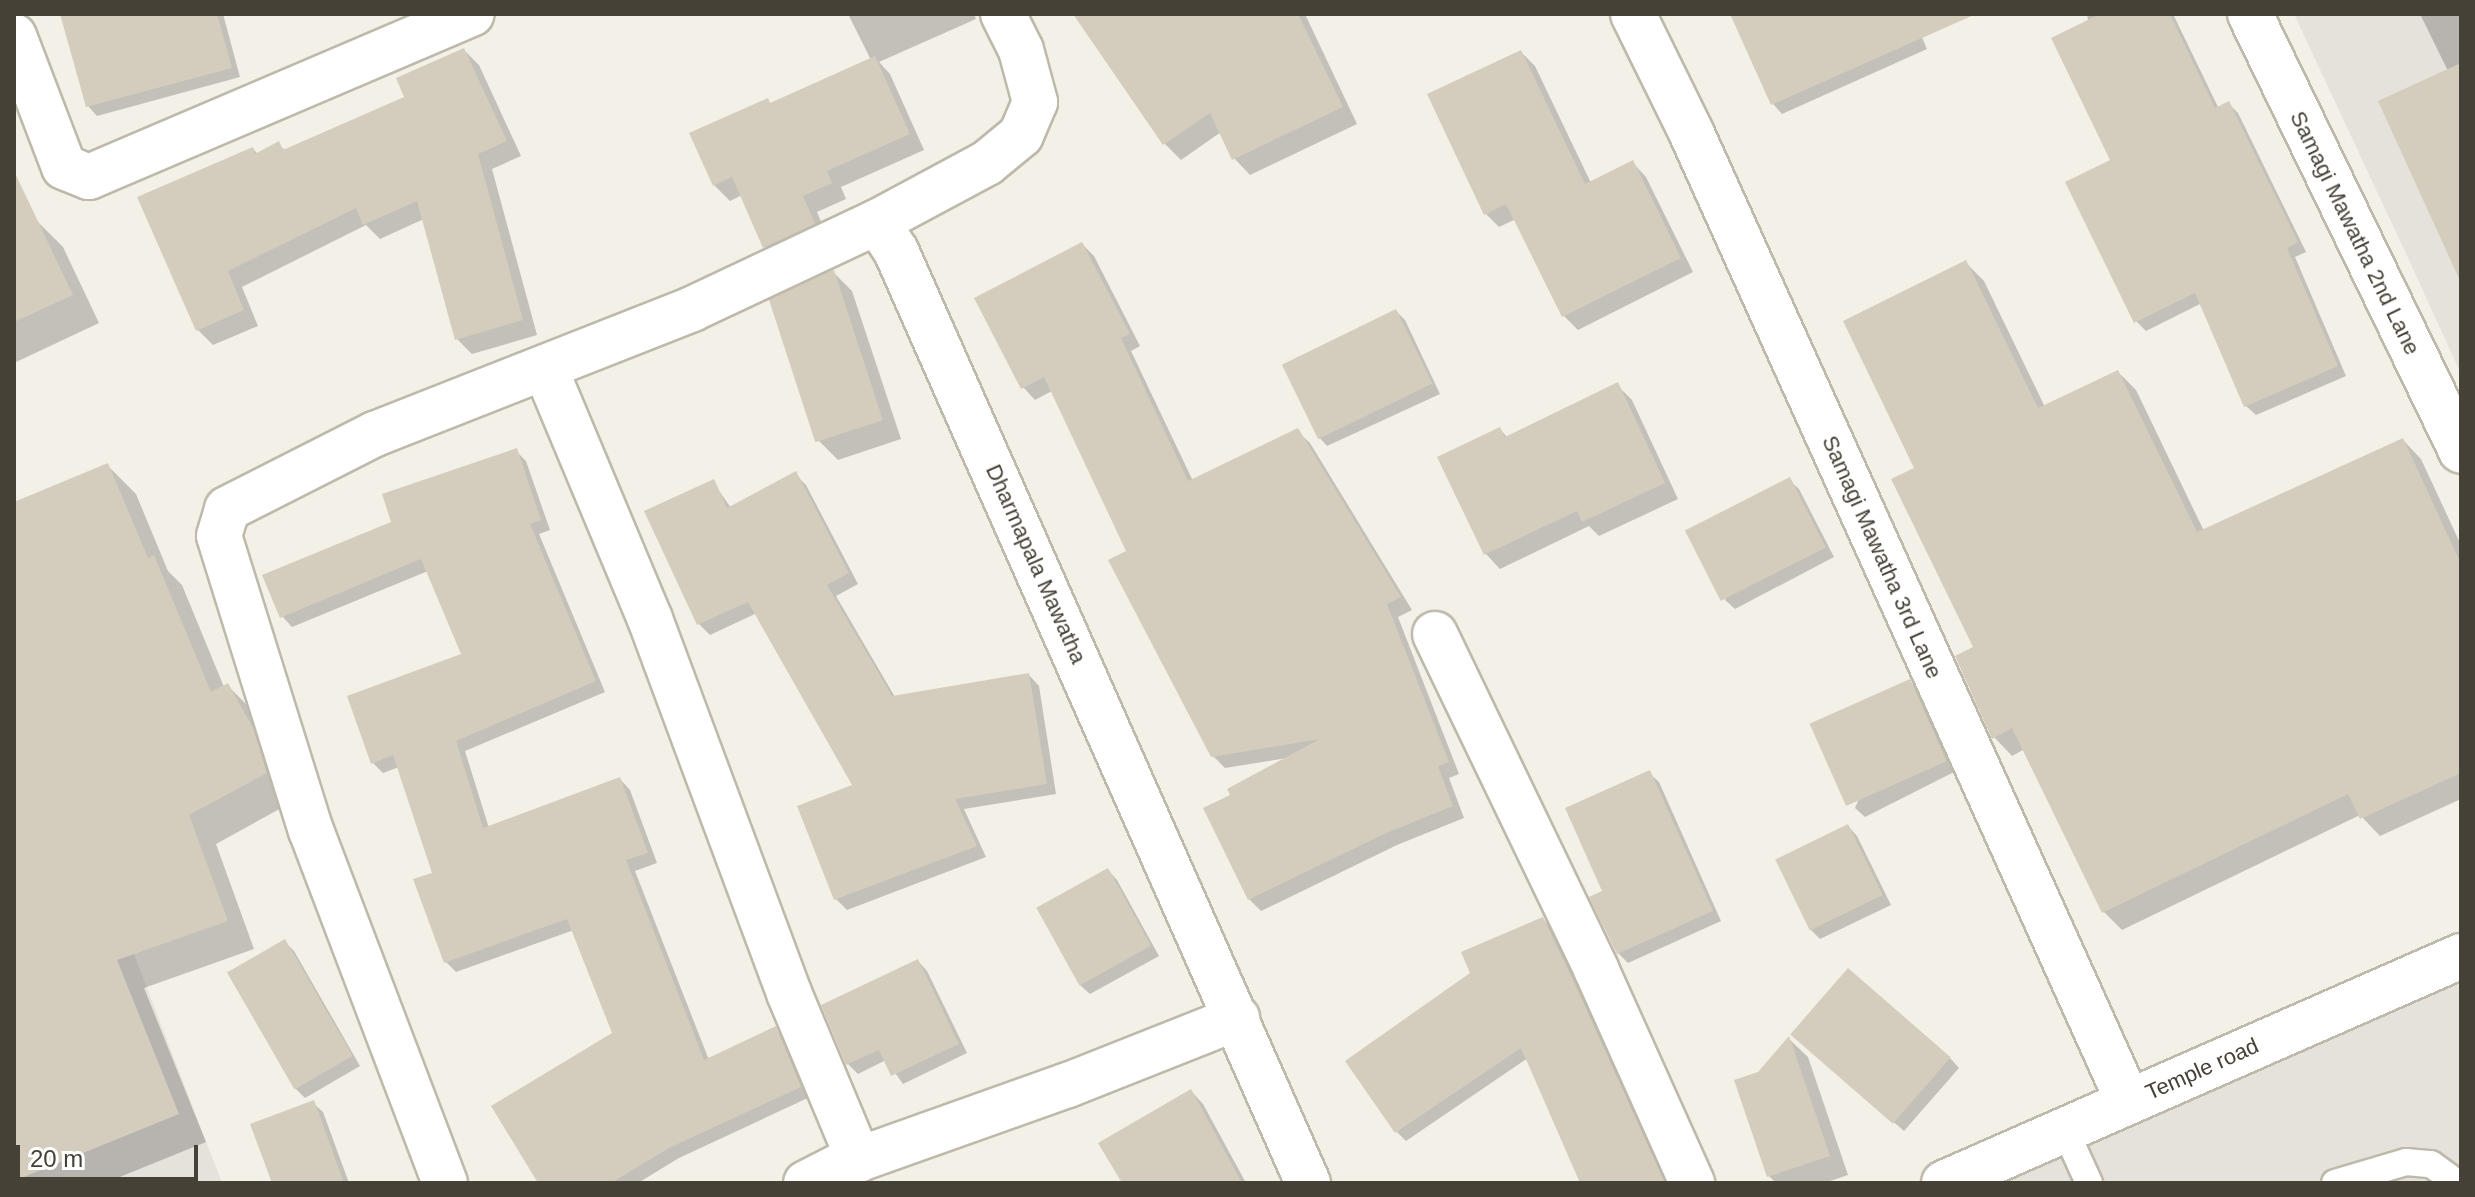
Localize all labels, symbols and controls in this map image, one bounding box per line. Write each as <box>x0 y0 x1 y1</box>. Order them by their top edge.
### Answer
street label: Samagi Mawatha 2nd Lane <box>2284 107 2426 359</box>
street label: Samagi Mawatha 3rd Lane <box>1816 432 1948 682</box>
street label: Dharmapala Mawatha <box>980 460 1092 668</box>
street label: Temple road <box>2141 1032 2263 1106</box>
scale bar <box>20 1129 202 1179</box>
text: 20 m <box>30 1145 83 1172</box>

